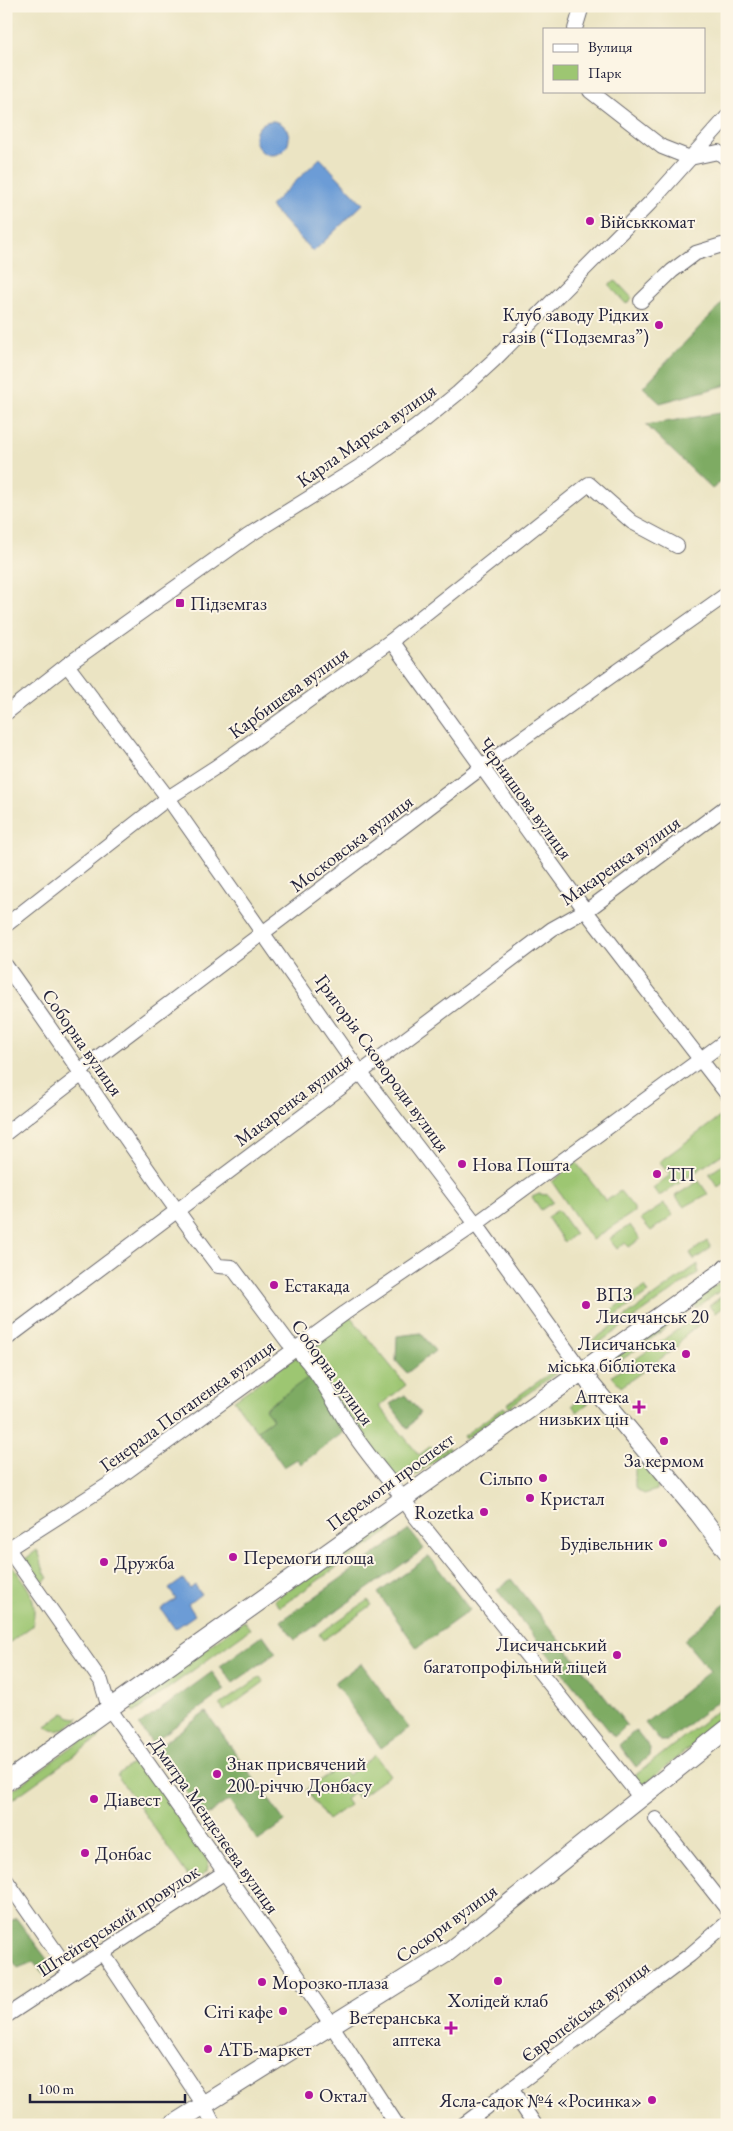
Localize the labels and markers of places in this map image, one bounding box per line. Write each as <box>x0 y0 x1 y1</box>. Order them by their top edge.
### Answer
place label: Військкомат <box>600 209 695 234</box>
marker: Військкомат <box>584 215 596 227</box>
place label: Клуб заводу Рідких газів (“Подземгаз”) <box>502 302 650 349</box>
marker: Клуб заводу Рідких газів (“Подземгаз”) <box>653 319 665 331</box>
place label: Підземгаз <box>190 591 267 616</box>
marker: Підземгаз <box>174 597 186 609</box>
place label: Нова Пошта <box>472 1152 570 1177</box>
marker: Нова Пошта <box>456 1158 468 1170</box>
place label: ТП <box>667 1162 695 1187</box>
marker: ТП <box>651 1168 663 1180</box>
place label: Естакада <box>284 1273 350 1298</box>
marker: Естакада <box>268 1279 280 1291</box>
place label: ВПЗ Лисичанськ 20 <box>596 1282 709 1329</box>
marker: ВПЗ Лисичанськ 20 <box>580 1299 592 1311</box>
place label: Лисичанська мiська бiблiотека <box>548 1331 676 1378</box>
marker: Лисичанська мiська бiблiотека <box>680 1348 692 1360</box>
place label: Аптека низьких цін <box>539 1384 629 1431</box>
marker: Аптека низьких цін <box>633 1401 645 1413</box>
marker: За кермом <box>658 1435 670 1447</box>
place label: За кермом <box>624 1448 704 1473</box>
place label: Сiльпо <box>479 1466 533 1491</box>
marker: Сiльпо <box>537 1472 549 1484</box>
place label: Кристал <box>540 1486 605 1511</box>
marker: Кристал <box>524 1492 536 1504</box>
place label: Rozetka <box>414 1500 474 1525</box>
marker: Rozetka <box>478 1506 490 1518</box>
place label: Будівельник <box>560 1531 653 1556</box>
marker: Будівельник <box>657 1537 669 1549</box>
place label: Перемоги площа <box>243 1545 375 1570</box>
place label: Дружба <box>114 1550 175 1575</box>
marker: Перемоги площа <box>227 1551 239 1563</box>
marker: Дружба <box>98 1556 110 1568</box>
place label: Лисичанський багатопрофільний ліцей <box>423 1632 607 1679</box>
marker: Лисичанський багатопрофільний ліцей <box>611 1649 623 1661</box>
place label: Знак присвячений 200-річчю Донбасу <box>227 1751 373 1798</box>
marker: Знак присвячений 200-річчю Донбасу <box>211 1768 223 1780</box>
place label: Діавест <box>104 1787 161 1812</box>
marker: Діавест <box>88 1793 100 1805</box>
place label: Донбас <box>95 1841 152 1866</box>
marker: Донбас <box>79 1847 91 1859</box>
place label: Морозко-плаза <box>272 1970 389 1995</box>
marker: Холідей клаб <box>492 1975 504 1987</box>
marker: Морозко-плаза <box>256 1976 268 1988</box>
place label: Холідей клаб <box>447 1988 548 2013</box>
place label: Сіті кафе <box>204 1999 273 2024</box>
marker: Сіті кафе <box>277 2005 289 2017</box>
place label: Ветеранська аптека <box>349 2005 441 2052</box>
marker: Ветеранська аптека <box>445 2022 457 2034</box>
place label: АТБ-маркет <box>217 2037 312 2062</box>
marker: АТБ-маркет <box>202 2043 214 2055</box>
place label: Октал <box>319 2083 367 2108</box>
place label: Ясла-садок №4 «Росинка» <box>438 2088 642 2113</box>
marker: Октал <box>303 2089 315 2101</box>
marker: Ясла-садок №4 «Росинка» <box>646 2094 658 2106</box>

